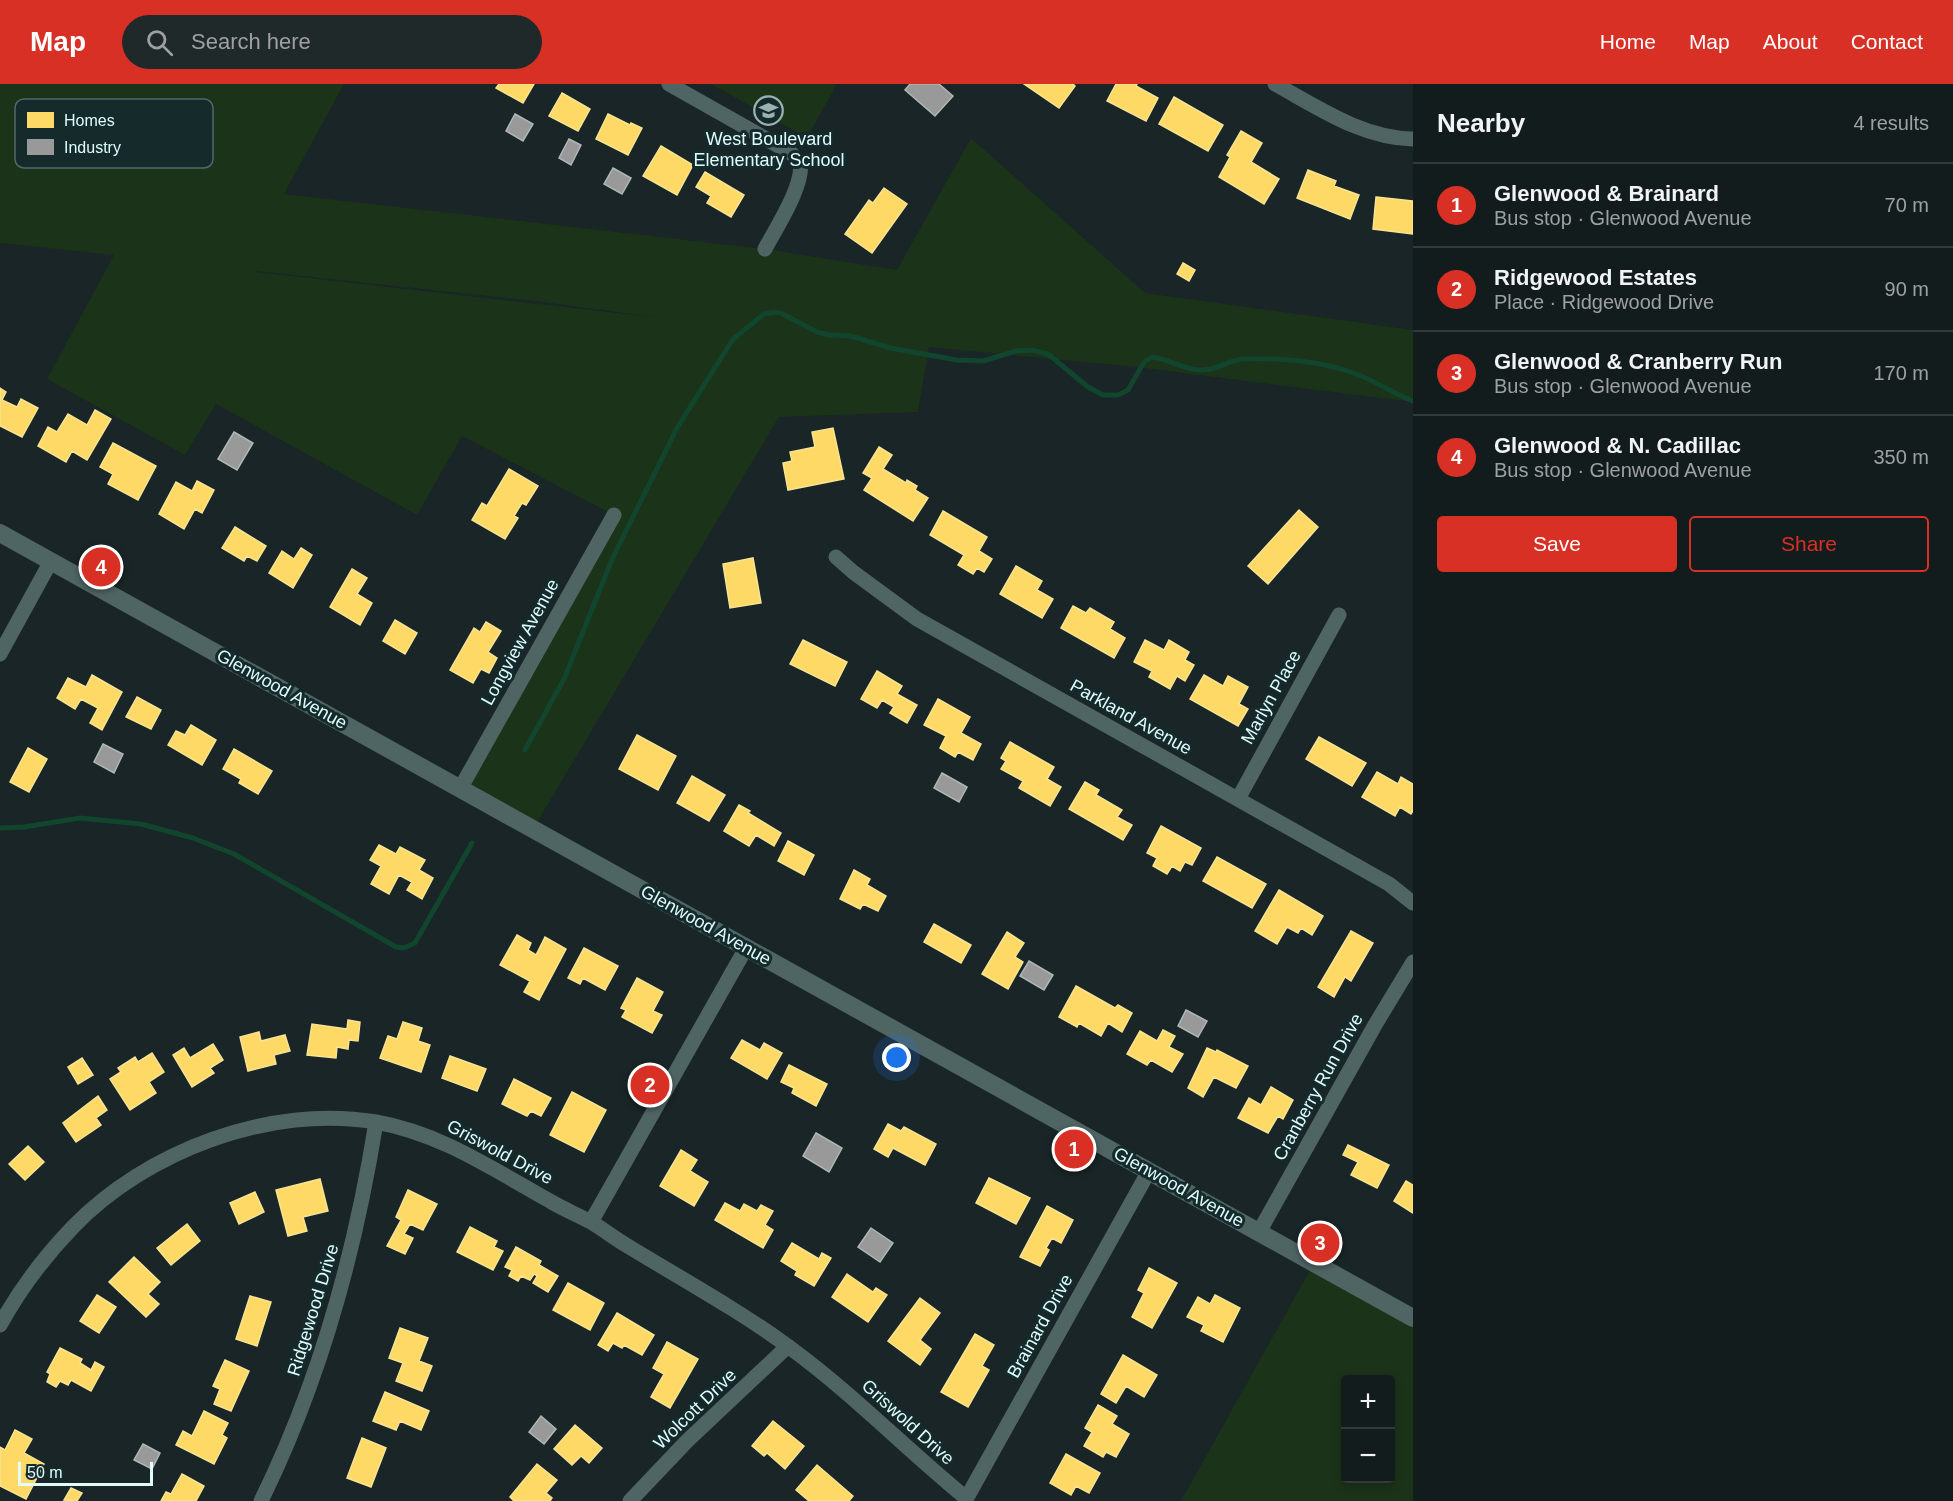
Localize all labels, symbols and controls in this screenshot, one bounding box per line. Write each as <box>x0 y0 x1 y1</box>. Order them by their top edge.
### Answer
search box <box>122 15 542 69</box>
text: Map <box>30 26 86 57</box>
icon: search <box>143 26 176 59</box>
text: Search here <box>191 29 311 54</box>
text: Home <box>1600 30 1656 53</box>
text: Map <box>1689 30 1730 53</box>
text: About <box>1763 30 1818 53</box>
text: Contact <box>1851 30 1923 53</box>
school or university icon: West Boulevard Elementary School <box>753 94 785 126</box>
legend <box>15 99 213 168</box>
text: Nearby <box>1437 108 1525 138</box>
text: Homes <box>64 112 115 129</box>
text: 4 results <box>1853 112 1929 134</box>
place label: West Boulevard Elementary School <box>693 129 845 170</box>
text: Industry <box>64 139 121 156</box>
text: Glenwood & Brainard <box>1494 181 1719 206</box>
text: 1 <box>1451 194 1462 216</box>
text: 70 m <box>1885 194 1929 216</box>
text: Bus stop · Glenwood Avenue <box>1494 207 1752 229</box>
text: Ridgewood Estates <box>1494 265 1697 290</box>
text: 2 <box>1451 278 1462 300</box>
text: 90 m <box>1885 278 1929 300</box>
text: Place · Ridgewood Drive <box>1494 291 1714 313</box>
text: Glenwood & Cranberry Run <box>1494 349 1782 374</box>
text: 3 <box>1451 362 1462 384</box>
text: 170 m <box>1873 362 1929 384</box>
text: Bus stop · Glenwood Avenue <box>1494 375 1752 397</box>
text: Glenwood & N. Cadillac <box>1494 433 1741 458</box>
text: 4 <box>1451 446 1462 468</box>
text: 350 m <box>1873 446 1929 468</box>
text: Bus stop · Glenwood Avenue <box>1494 459 1752 481</box>
button: Save <box>1437 516 1677 572</box>
button: Share <box>1689 516 1929 572</box>
pin: 4 <box>82 544 120 590</box>
street label: Longview Avenue <box>477 576 563 708</box>
street label: Glenwood Avenue <box>213 645 351 733</box>
street label: Marlyn Place <box>1237 647 1305 747</box>
street label: Parkland Avenue <box>1067 675 1195 759</box>
street label: Glenwood Avenue <box>637 881 775 969</box>
street label: Cranberry Run Drive <box>1269 1010 1367 1164</box>
your location <box>882 1043 911 1072</box>
pin: 2 <box>630 1062 670 1108</box>
street label: Griswold Drive <box>444 1116 556 1188</box>
pin: 1 <box>1054 1126 1094 1172</box>
street label: Glenwood Avenue <box>1110 1143 1248 1231</box>
pin: 3 <box>1300 1220 1340 1266</box>
street label: Ridgewood Drive <box>283 1242 343 1378</box>
street label: Brainard Drive <box>1003 1271 1077 1381</box>
street label: Wolcott Drive <box>650 1365 740 1453</box>
street label: Griswold Drive <box>858 1375 958 1469</box>
map controls <box>1341 1375 1395 1483</box>
button: + <box>1341 1375 1395 1429</box>
button: − <box>1341 1429 1395 1483</box>
scale bar <box>18 1459 153 1486</box>
text: 50 m <box>27 1464 63 1481</box>

